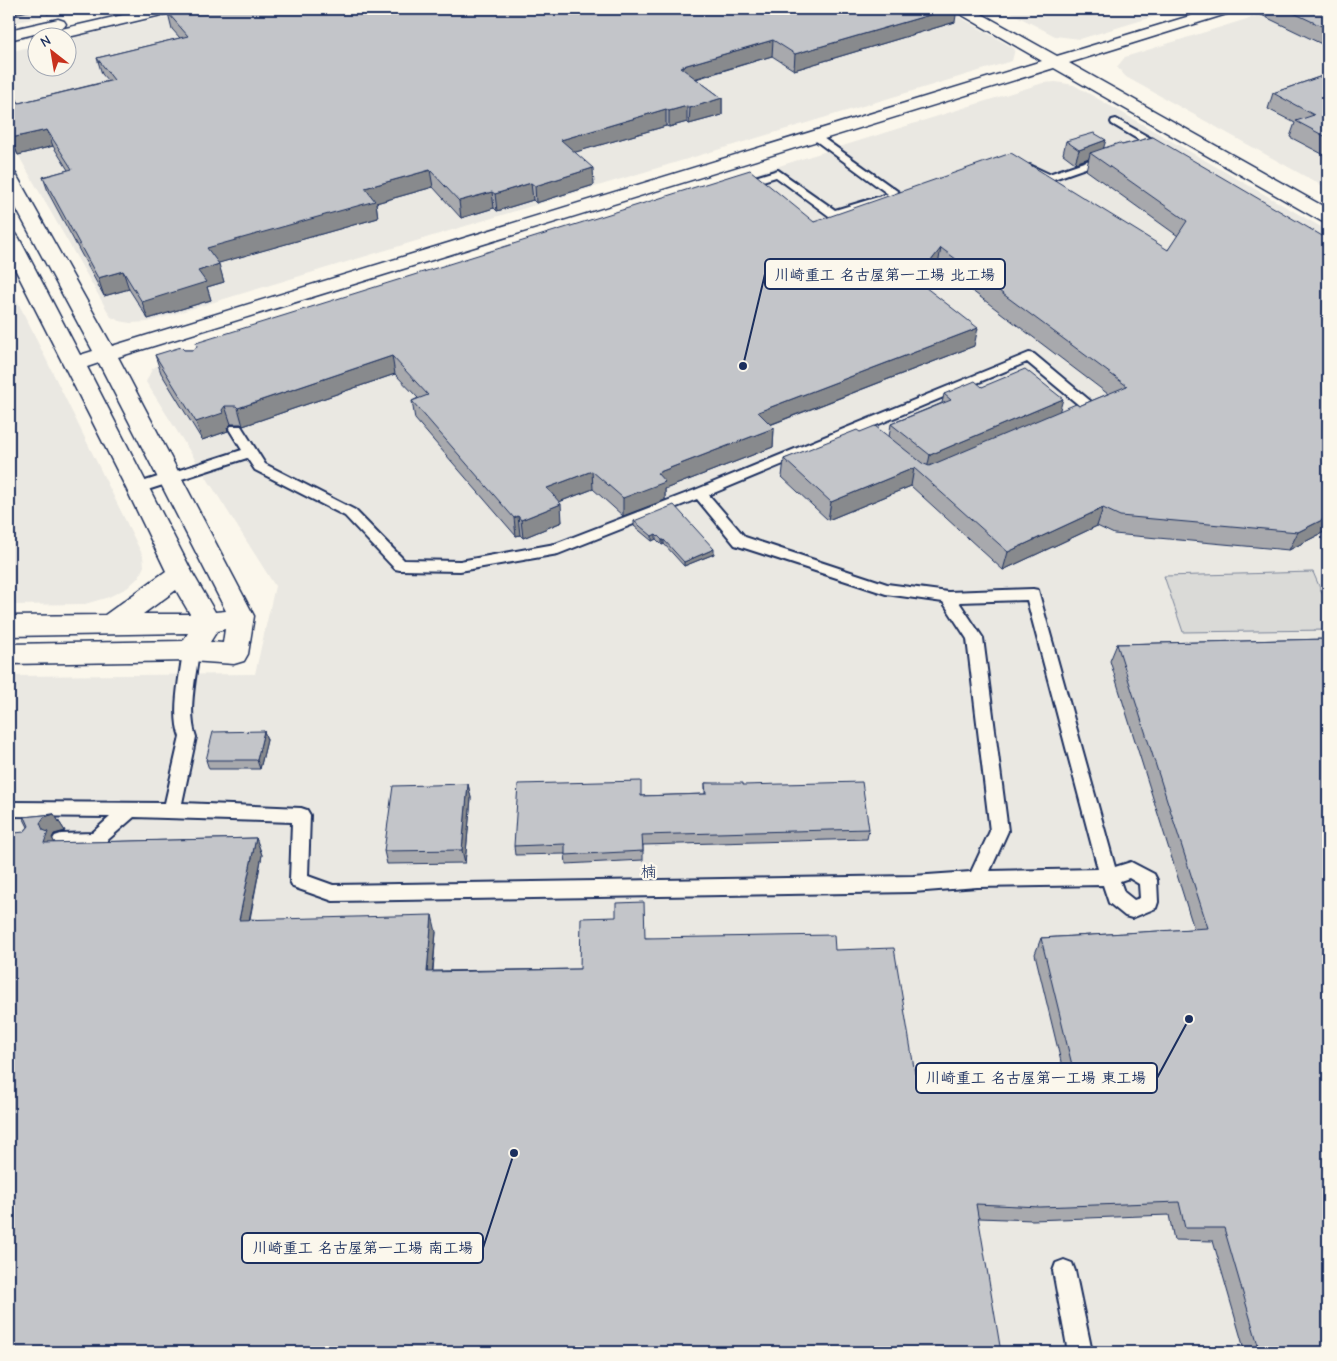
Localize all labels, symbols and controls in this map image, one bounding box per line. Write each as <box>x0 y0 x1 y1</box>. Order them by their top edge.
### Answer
north arrow <box>28 28 78 78</box>
text: N <box>37 32 54 51</box>
callout: 川崎重工 名古屋第一工場 北工場 <box>765 259 1005 289</box>
text: 川崎重工 名古屋第一工場 北工場 <box>775 266 995 284</box>
district label: 楠 <box>641 863 657 881</box>
callout: 川崎重工 名古屋第一工場 東工場 <box>916 1063 1157 1093</box>
text: 川崎重工 名古屋第一工場 東工場 <box>926 1069 1146 1087</box>
callout: 川崎重工 名古屋第一工場 南工場 <box>242 1233 483 1263</box>
text: 川崎重工 名古屋第一工場 南工場 <box>253 1239 473 1257</box>

